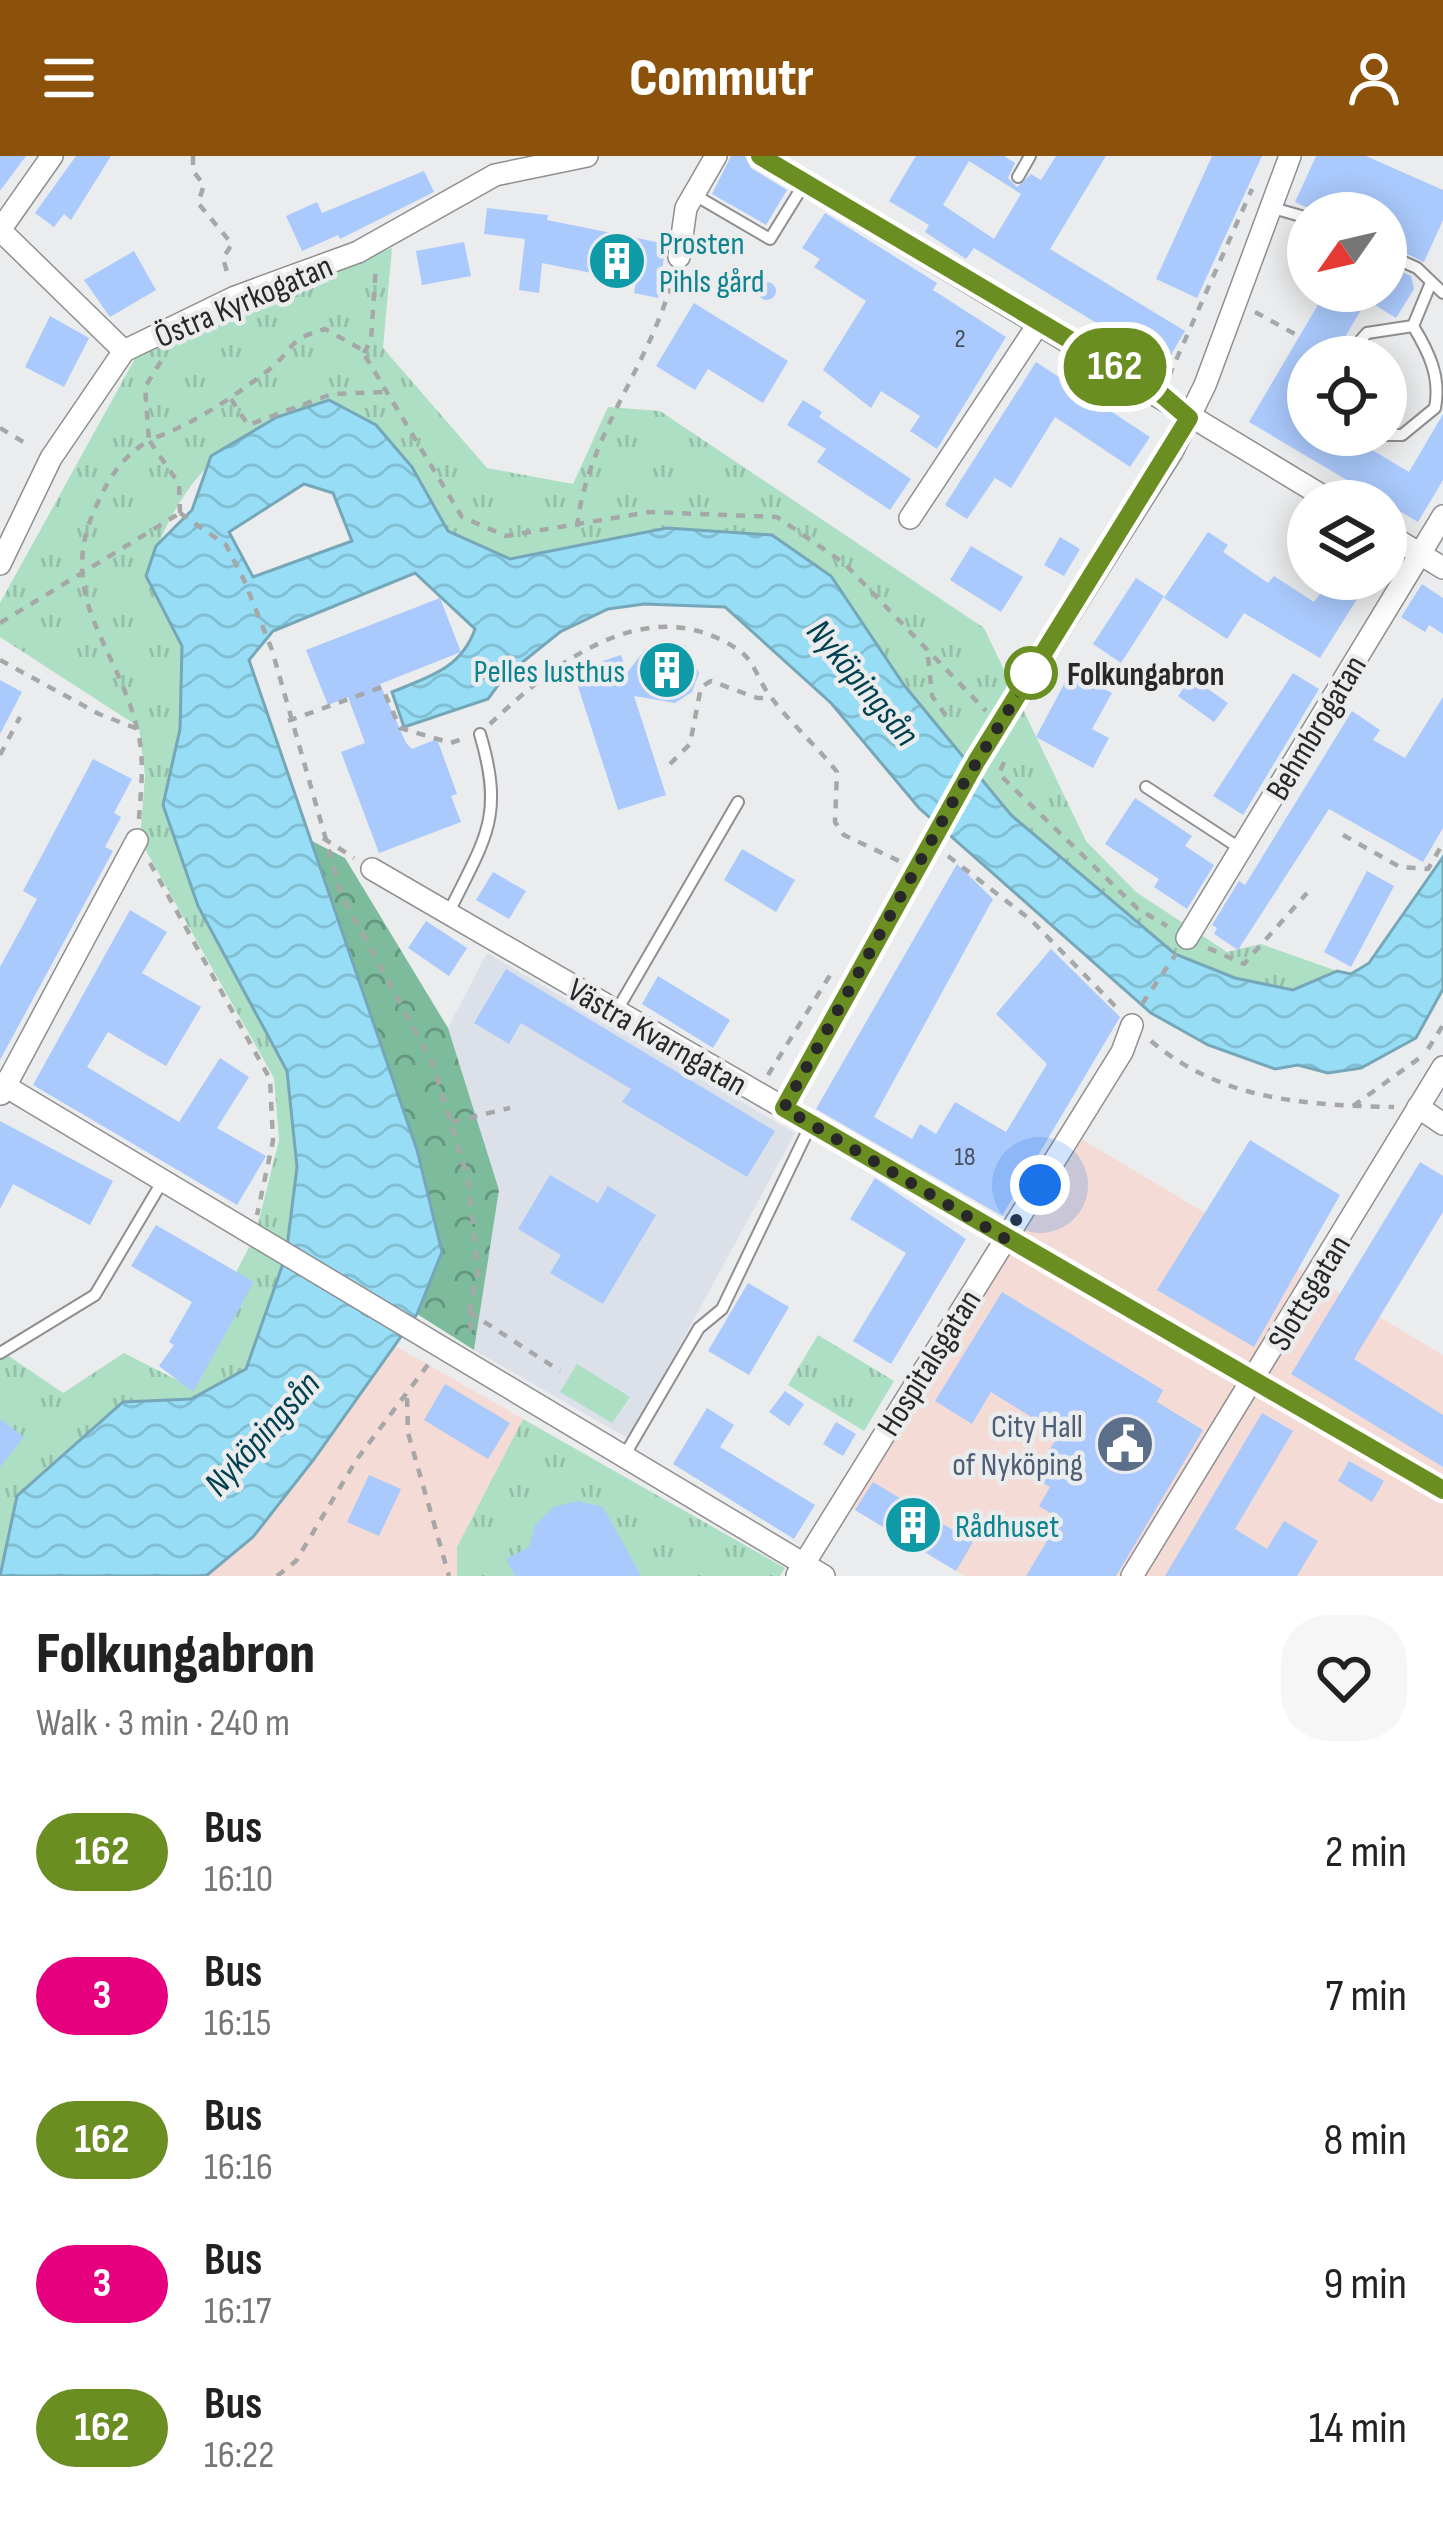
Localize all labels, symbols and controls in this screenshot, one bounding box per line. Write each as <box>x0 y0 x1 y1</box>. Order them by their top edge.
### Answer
icon: menu <box>36 45 102 111</box>
icon: person <box>1341 45 1407 111</box>
text: Commutr <box>629 46 814 111</box>
north arrow <box>1287 192 1407 312</box>
map controls <box>1287 192 1407 600</box>
place label: Prosten Pihls gård <box>659 224 765 302</box>
building icon: Prosten Pihls gård <box>586 230 648 292</box>
street label: Östra Kyrkogatan <box>149 246 339 357</box>
house number: 2 <box>954 323 966 355</box>
line badge: 162 <box>1046 328 1184 406</box>
button: locate <box>1287 336 1407 456</box>
text: 162 <box>1088 341 1142 392</box>
button: layers <box>1287 480 1407 600</box>
water label: Nyköpingsån <box>797 611 927 756</box>
building icon: Pelles lusthus <box>636 639 698 701</box>
marker: Folkungabron <box>1006 648 1056 698</box>
street label: Behmbrogatan <box>1258 648 1375 808</box>
place label: Pelles lusthus <box>474 652 625 692</box>
place label: Folkungabron <box>1067 655 1224 695</box>
street label: Västra Kvarngatan <box>560 970 754 1105</box>
house number: 18 <box>954 1141 976 1173</box>
your location <box>1010 1155 1070 1215</box>
street label: Slottsgatan <box>1260 1228 1360 1358</box>
street label: Hospitalsgatan <box>869 1283 990 1443</box>
water label: Nyköpingsån <box>196 1364 330 1506</box>
place label: City Hall of Nyköping <box>952 1407 1083 1485</box>
public building icon: City Hall of Nyköping <box>1094 1413 1156 1475</box>
building icon: Rådhuset <box>882 1494 944 1556</box>
place label: Rådhuset <box>955 1507 1059 1547</box>
button: heart <box>1281 1615 1407 1741</box>
text: Folkungabron <box>36 1621 315 1689</box>
text: Walk · 3 min · 240 m <box>36 1700 290 1747</box>
text: Bus <box>204 1801 262 1856</box>
text: 2 min <box>1325 1825 1407 1880</box>
text: 162 <box>75 1826 129 1877</box>
text: 16:10 <box>204 1856 273 1903</box>
text: Bus <box>204 1945 262 2000</box>
text: 7 min <box>1325 1969 1407 2024</box>
text: 3 <box>93 1970 111 2021</box>
text: 16:15 <box>204 2000 271 2047</box>
text: Bus <box>204 2089 262 2144</box>
text: 8 min <box>1324 2113 1407 2168</box>
text: 162 <box>75 2114 129 2165</box>
text: 16:16 <box>204 2144 273 2191</box>
text: Bus <box>204 2233 262 2288</box>
text: 9 min <box>1323 2257 1407 2312</box>
text: 3 <box>93 2258 111 2309</box>
text: 16:17 <box>204 2288 271 2335</box>
text: Bus <box>204 2377 262 2432</box>
text: 14 min <box>1309 2401 1407 2456</box>
text: 162 <box>75 2402 129 2453</box>
text: 16:22 <box>204 2432 274 2479</box>

